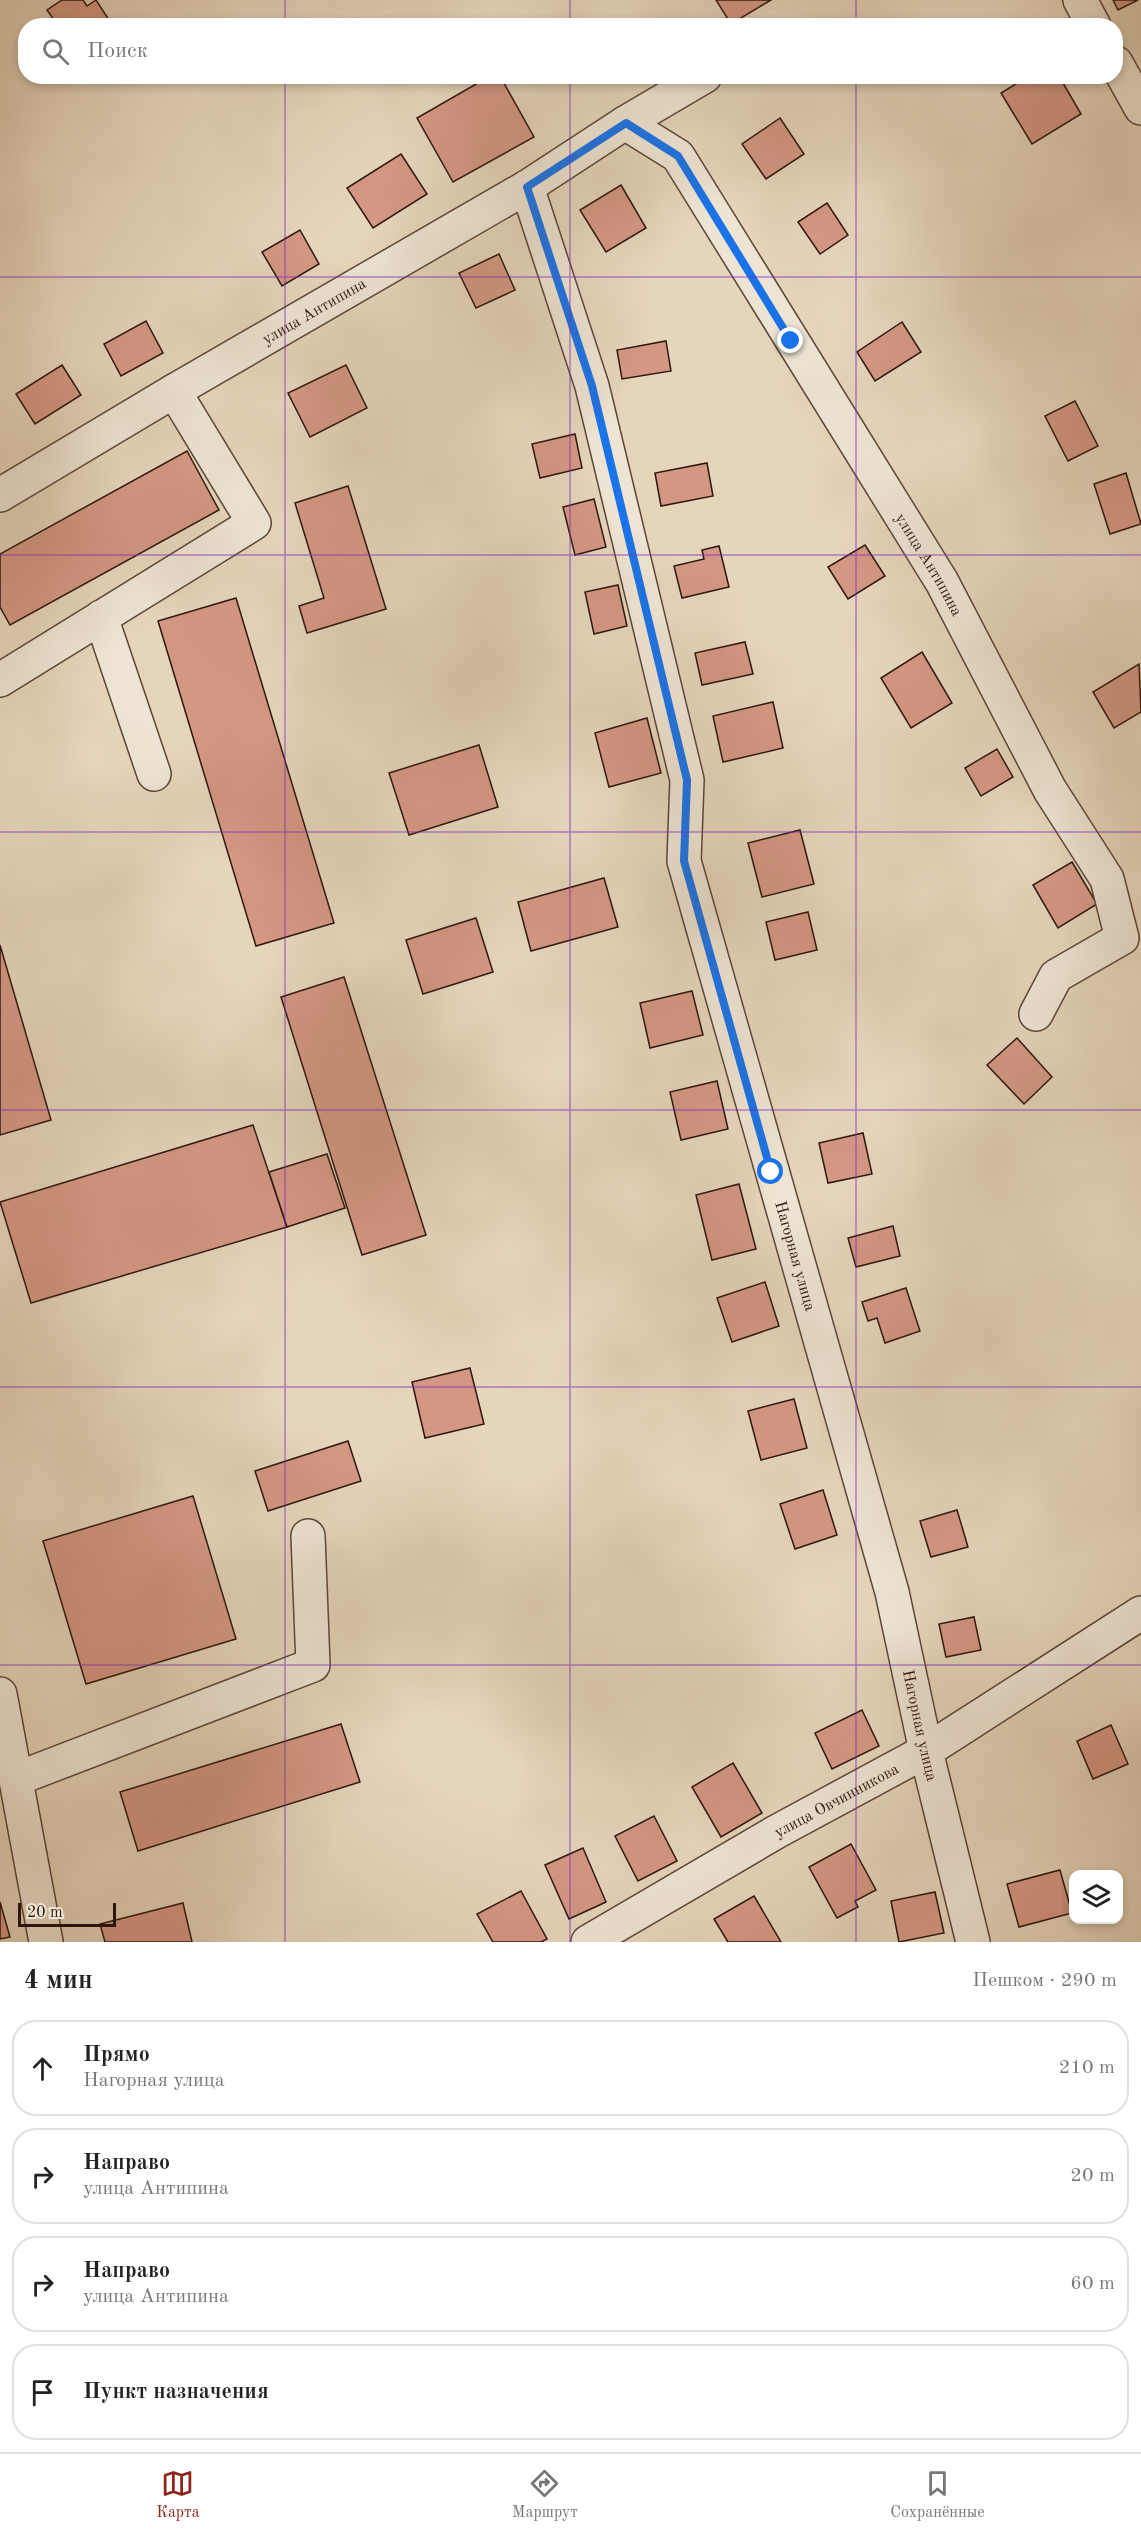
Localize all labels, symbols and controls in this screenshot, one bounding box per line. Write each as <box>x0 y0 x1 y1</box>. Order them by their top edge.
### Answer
search box <box>18 18 1123 84</box>
icon: search <box>39 35 72 68</box>
text: Поиск <box>87 40 148 62</box>
street label: улица Антипина <box>260 276 369 348</box>
route end <box>777 327 803 353</box>
street label: улица Антипина <box>891 511 964 619</box>
route start <box>757 1158 783 1184</box>
street label: Нагорная улица <box>771 1199 818 1313</box>
street label: Нагорная улица <box>899 1669 939 1783</box>
street label: улица Овчинникова <box>772 1761 902 1841</box>
map controls <box>1069 1870 1123 1924</box>
button: layers <box>1069 1870 1123 1924</box>
scale bar <box>18 1900 116 1928</box>
text: 20 m <box>27 1905 63 1921</box>
text: 4 мин <box>24 1968 93 1994</box>
text: Пешком · 290 m <box>972 1971 1117 1991</box>
text: Прямо <box>83 2044 150 2066</box>
icon: ahead <box>26 2052 59 2085</box>
text: 210 m <box>1059 2058 1115 2078</box>
text: Нагорная улица <box>83 2071 225 2091</box>
text: Направо <box>83 2152 170 2174</box>
icon: right <box>26 2160 59 2193</box>
text: 20 m <box>1070 2166 1115 2186</box>
text: улица Антипина <box>83 2179 229 2199</box>
text: Направо <box>83 2260 170 2282</box>
icon: right <box>26 2268 59 2301</box>
text: 60 m <box>1070 2274 1115 2294</box>
text: улица Антипина <box>83 2287 229 2307</box>
icon: arrive <box>26 2376 59 2409</box>
text: Пункт назначения <box>83 2381 269 2403</box>
tab: Карта <box>156 2467 200 2523</box>
tab: Маршрут <box>512 2467 578 2523</box>
tab: Сохранённые <box>890 2467 985 2523</box>

